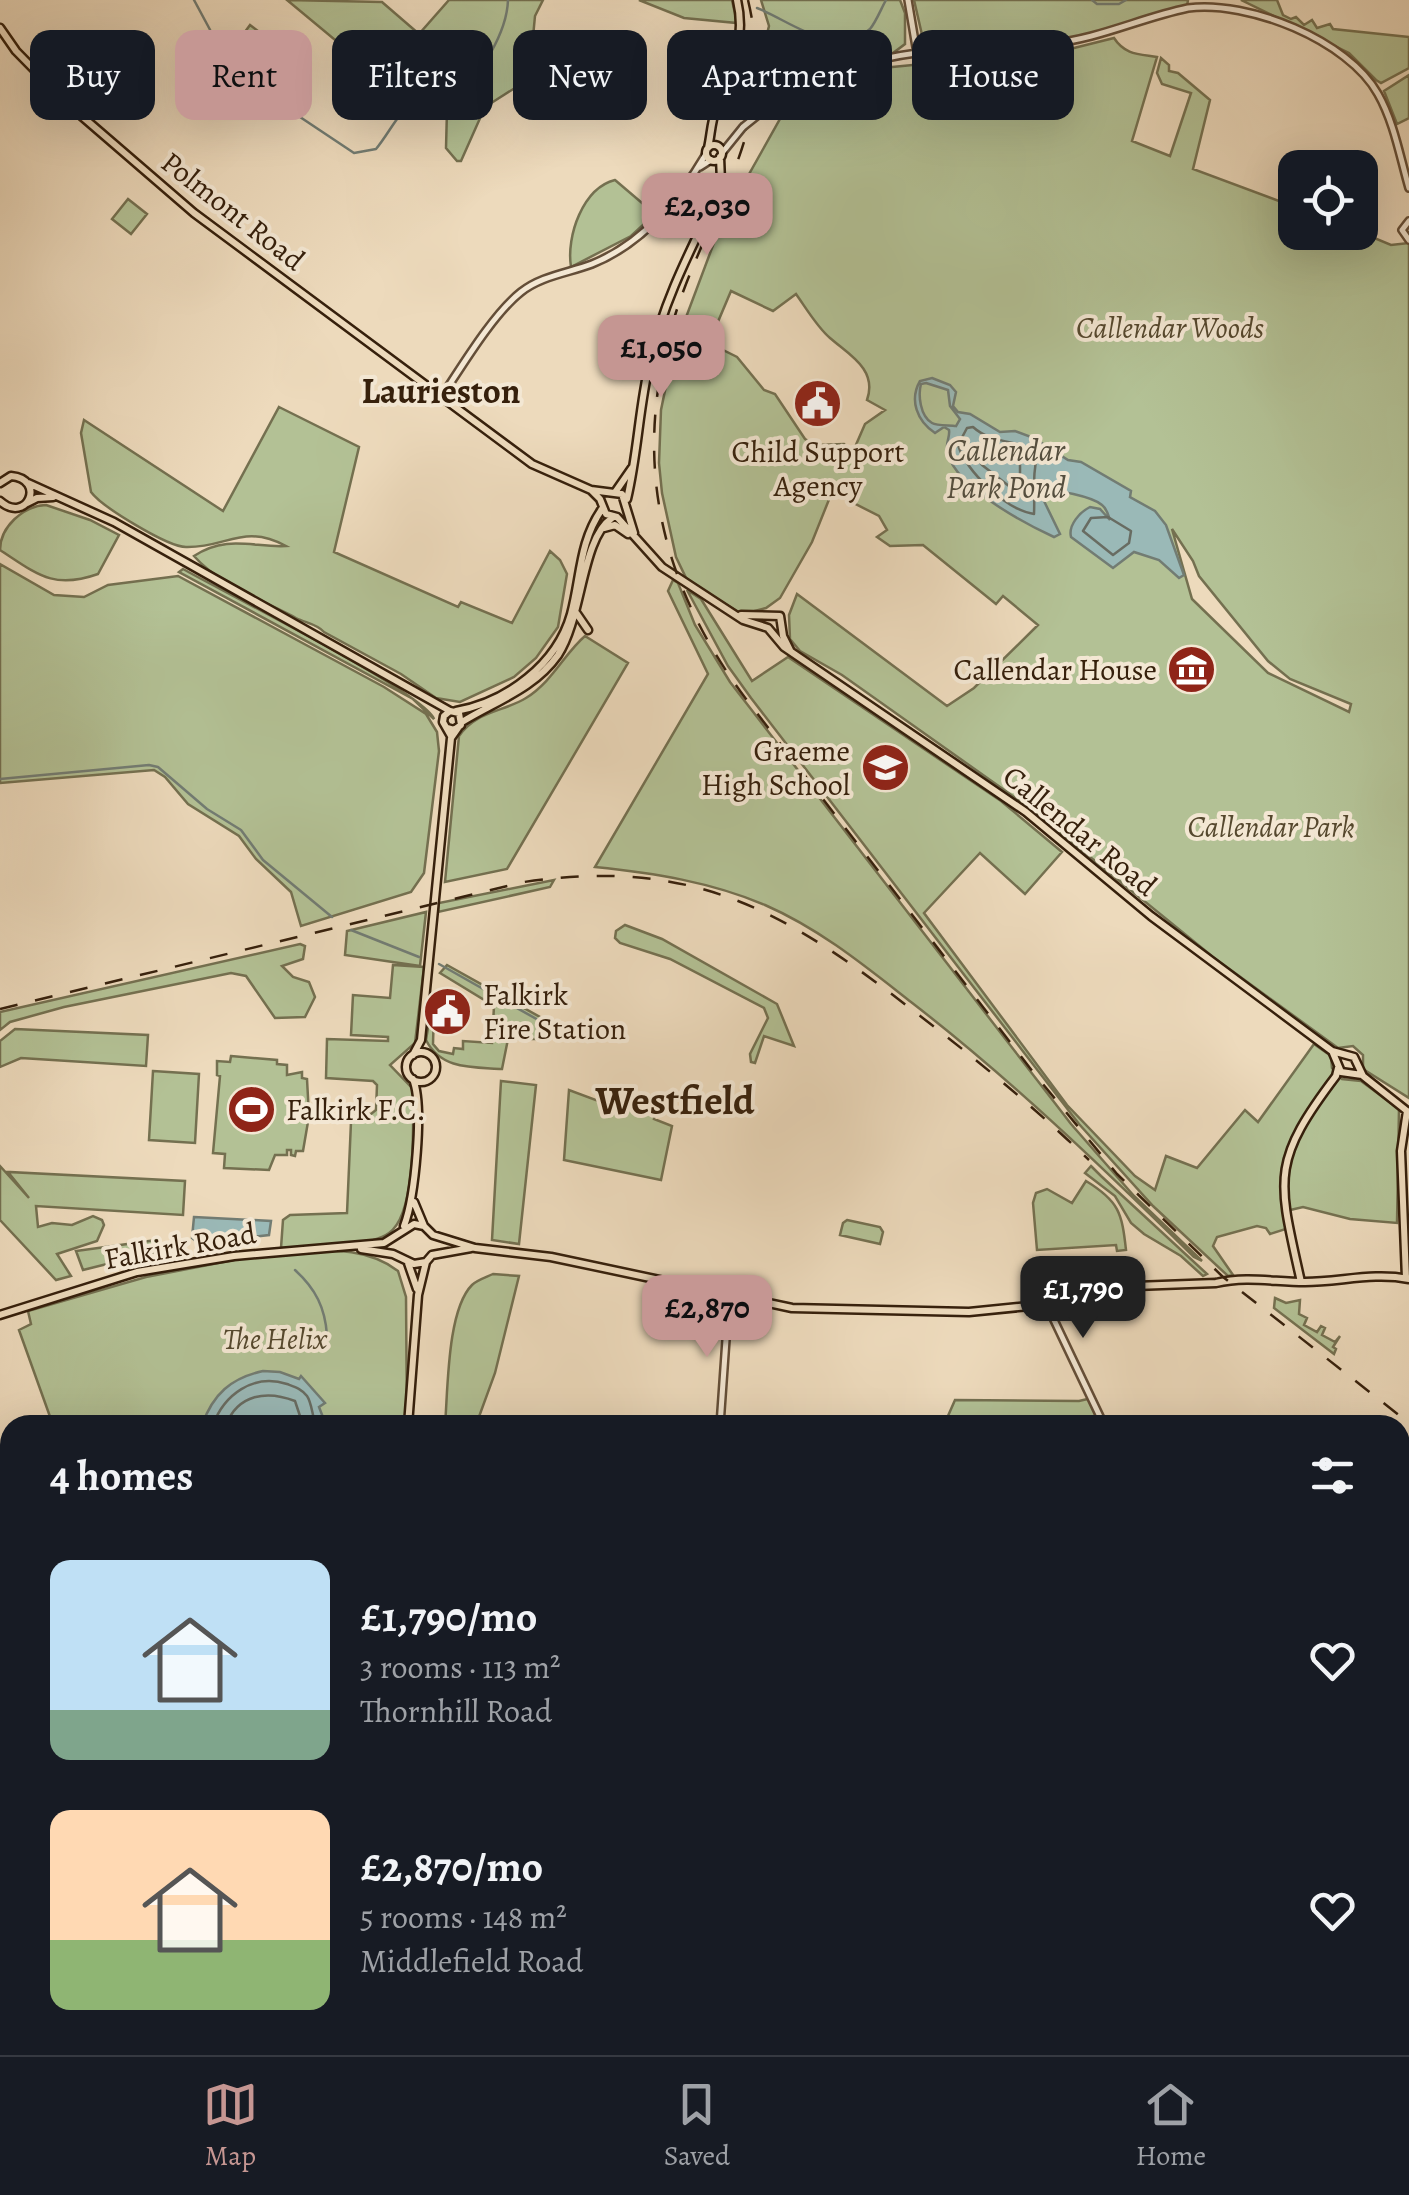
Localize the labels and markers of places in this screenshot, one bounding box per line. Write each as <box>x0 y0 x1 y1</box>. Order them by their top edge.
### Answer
pin: £2,030 <box>626 173 788 258</box>
pin: £1,050 <box>580 315 742 400</box>
public building icon: Child Support Agency <box>792 377 844 429</box>
place label: Child Support Agency <box>732 432 904 506</box>
museum icon: Callendar House <box>1166 644 1218 696</box>
place label: Callendar House <box>954 650 1157 690</box>
place label: Graeme High School <box>701 731 850 805</box>
school or university icon: Graeme High School <box>859 742 911 794</box>
place label: Falkirk Fire Station <box>483 975 626 1049</box>
public building icon: Falkirk Fire Station <box>422 986 474 1038</box>
sports icon: Falkirk F.C. <box>225 1084 277 1136</box>
place label: Falkirk F.C. <box>286 1090 425 1130</box>
pin: £1,790 <box>1002 1256 1164 1341</box>
pin: £2,870 <box>626 1275 788 1360</box>

